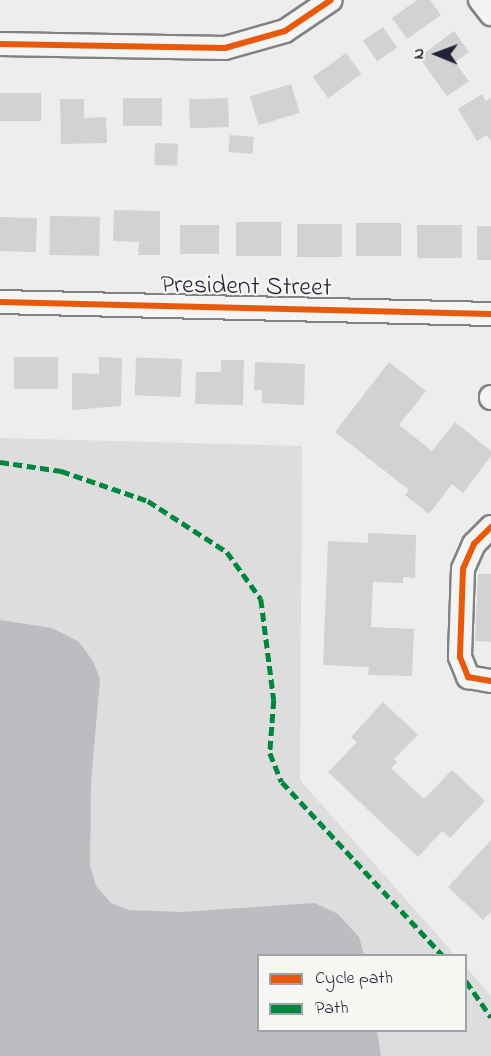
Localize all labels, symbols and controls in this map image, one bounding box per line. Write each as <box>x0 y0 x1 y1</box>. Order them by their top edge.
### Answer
north arrow <box>407 24 467 84</box>
text: N <box>407 48 431 59</box>
street label: President Street <box>160 271 332 305</box>
legend <box>257 954 467 1032</box>
text: Cycle path <box>315 966 393 992</box>
text: Path <box>315 996 349 1022</box>

